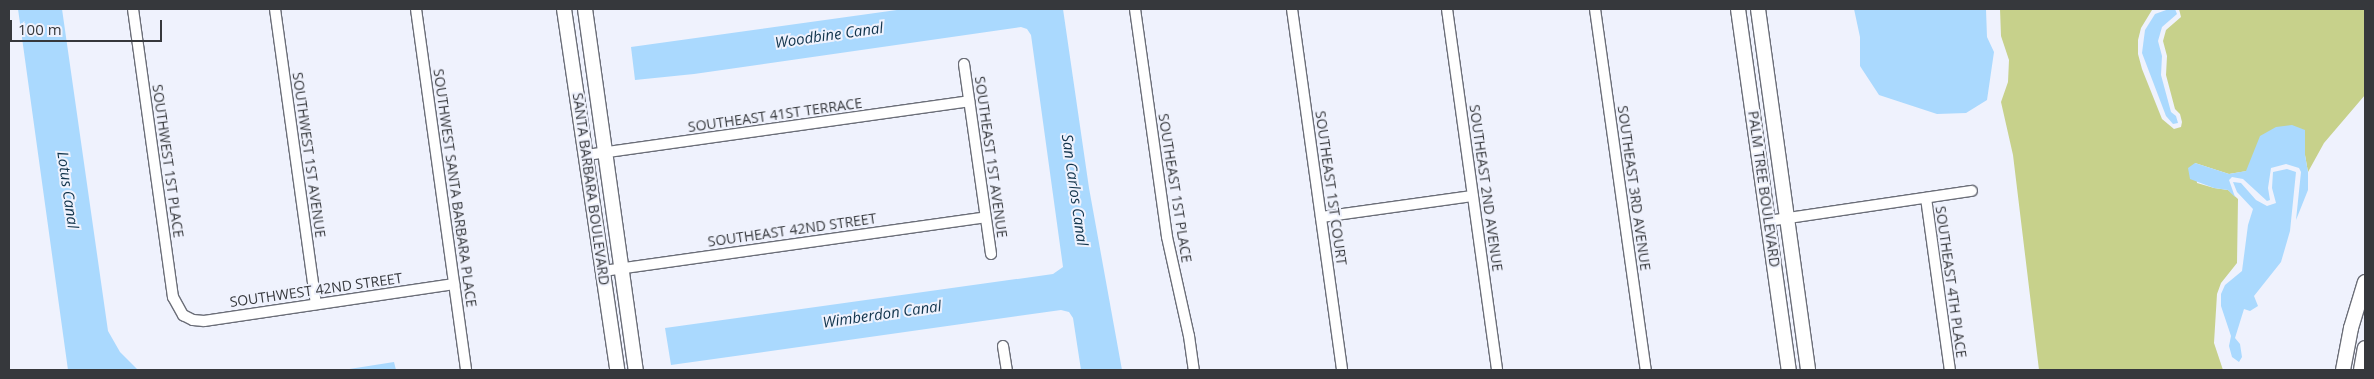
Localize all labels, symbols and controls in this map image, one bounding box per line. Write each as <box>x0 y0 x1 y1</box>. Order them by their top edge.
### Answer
scale bar <box>12 10 165 42</box>
text: 100 m <box>18 19 62 39</box>
water label: Woodbine Canal <box>774 19 884 51</box>
street label: SOUTHWEST SANTA BARBARA PLACE <box>430 68 480 308</box>
street label: SOUTHWEST 1ST AVENUE <box>289 71 329 239</box>
street label: SOUTHEAST 1ST AVENUE <box>971 75 1011 239</box>
street label: SOUTHWEST 1ST PLACE <box>149 83 187 239</box>
street label: SANTA BARBARA BOULEVARD <box>569 92 613 286</box>
street label: SOUTHEAST 41ST TERRACE <box>687 94 863 136</box>
street label: SOUTHEAST 2ND AVENUE <box>1466 103 1506 273</box>
street label: SOUTHEAST 3RD AVENUE <box>1614 104 1654 272</box>
street label: SOUTHEAST 1ST COURT <box>1312 110 1350 266</box>
street label: PALM TREE BOULEVARD <box>1745 110 1783 268</box>
street label: SOUTHEAST 1ST PLACE <box>1155 112 1195 264</box>
water label: San Carlos Canal <box>1058 133 1092 247</box>
water label: Lotus Canal <box>54 150 82 230</box>
street label: SOUTHEAST 4TH PLACE <box>1932 205 1970 359</box>
street label: SOUTHEAST 42ND STREET <box>707 210 877 250</box>
street label: SOUTHWEST 42ND STREET <box>229 270 403 310</box>
water label: Wimberdon Canal <box>822 297 942 331</box>

